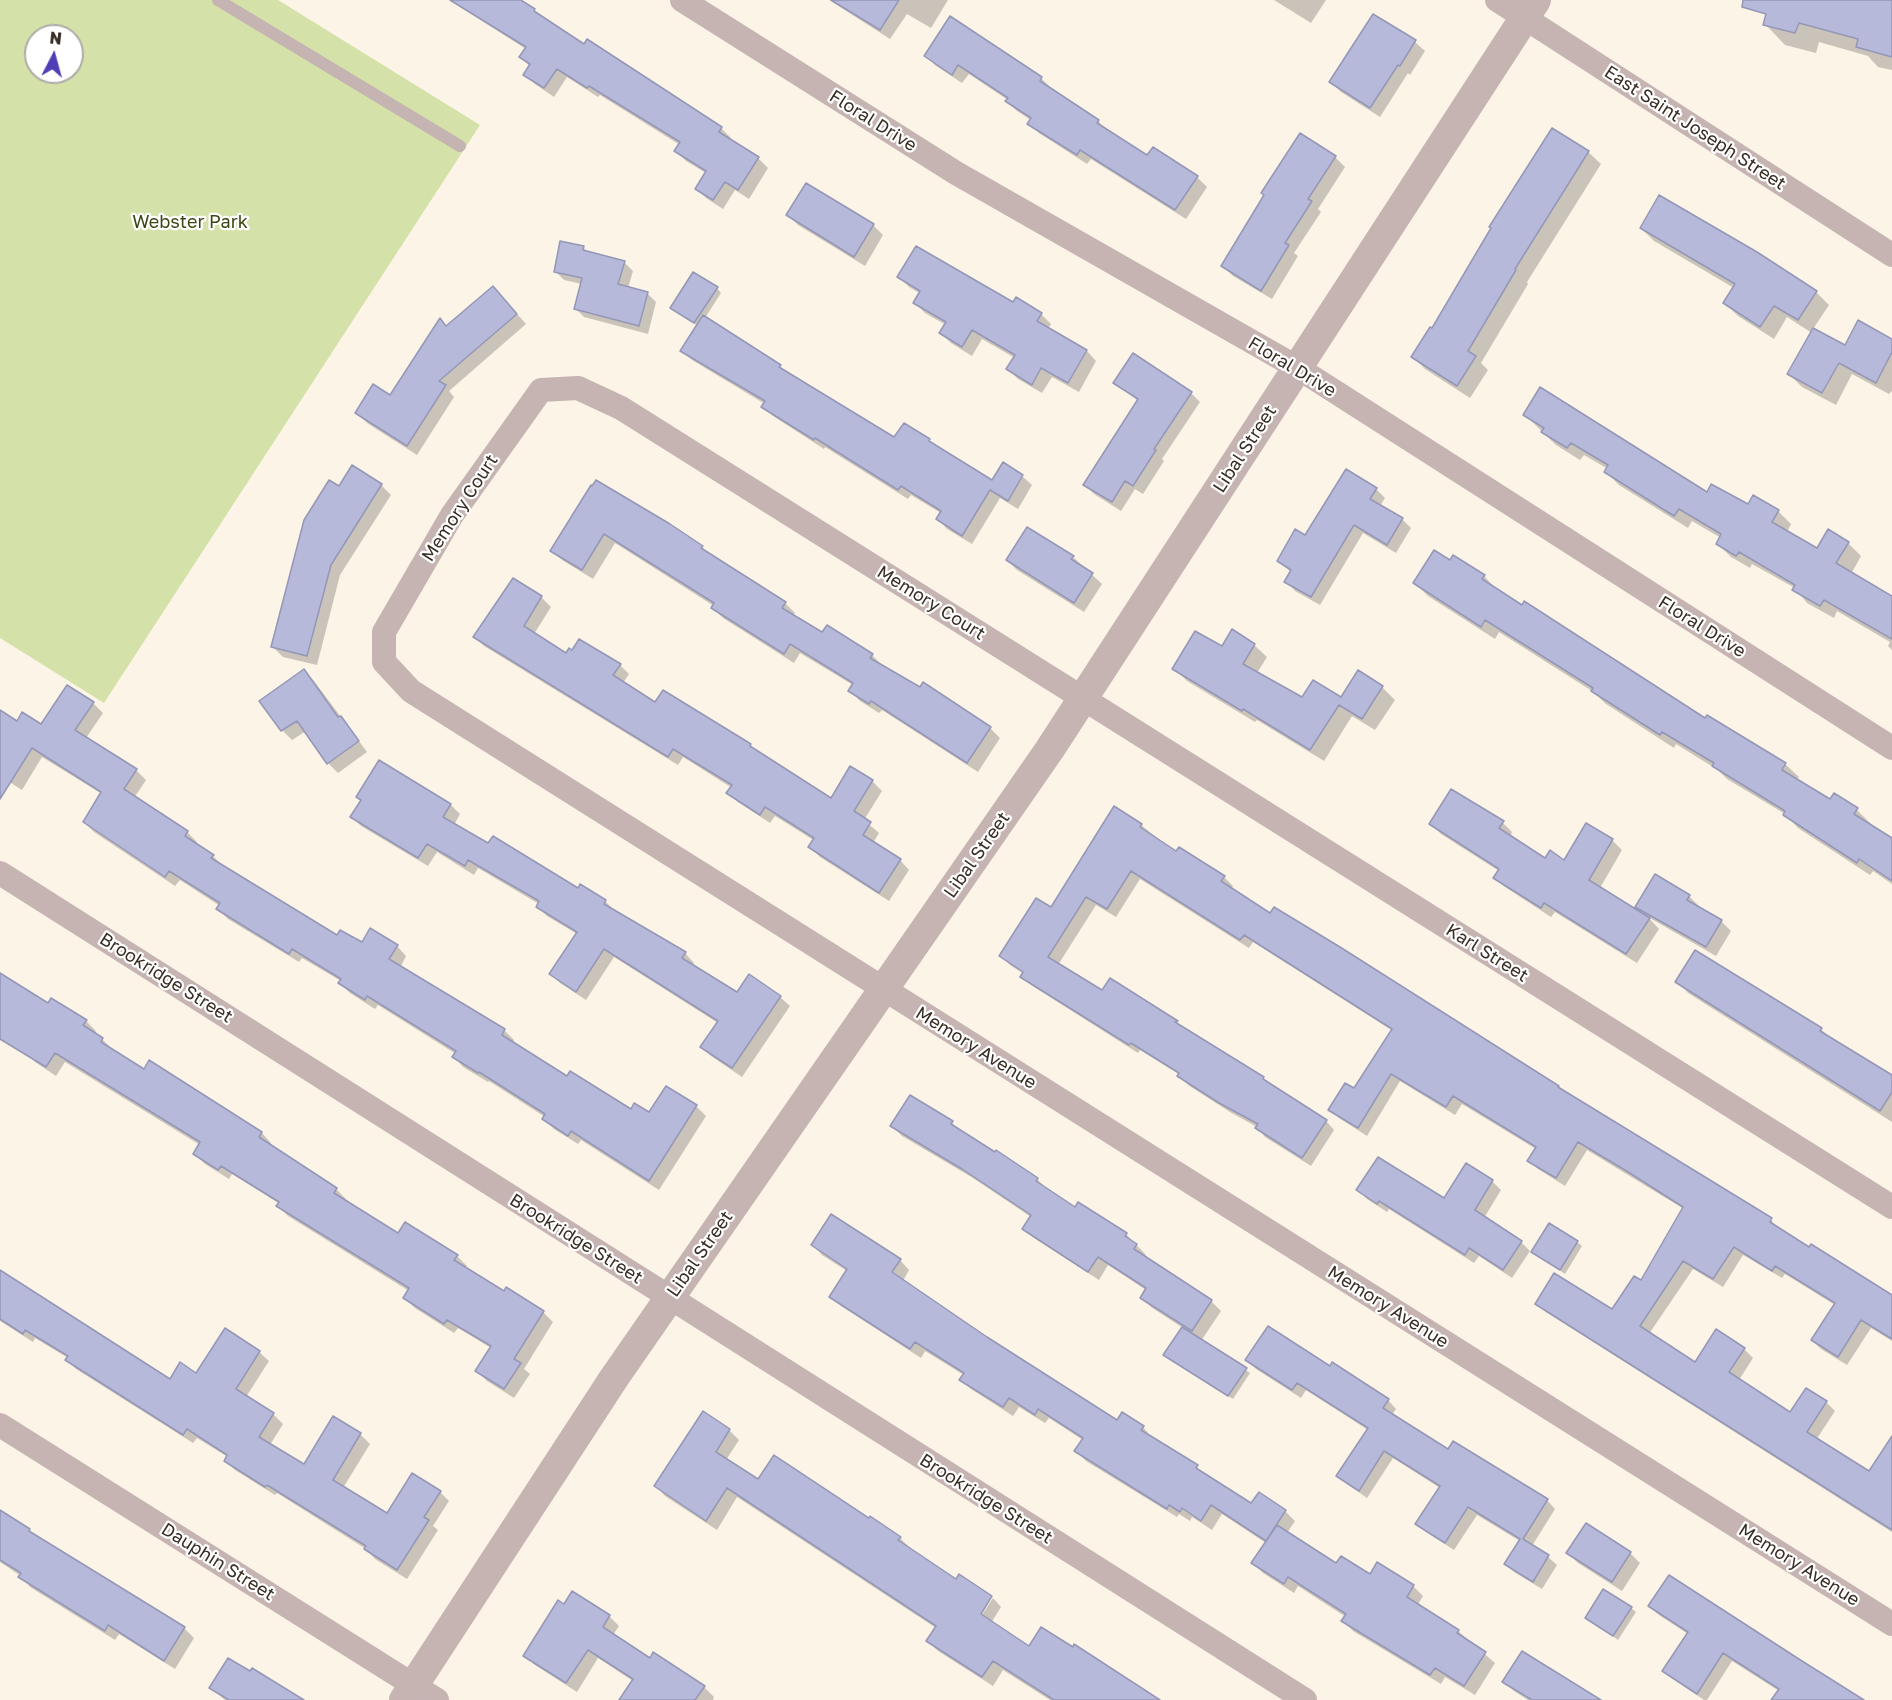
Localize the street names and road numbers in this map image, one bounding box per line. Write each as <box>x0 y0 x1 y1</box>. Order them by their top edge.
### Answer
street label: East Saint Joseph Street <box>1600 61 1790 195</box>
street label: Floral Drive <box>825 86 921 156</box>
street label: Floral Drive <box>1244 332 1340 402</box>
street label: Libal Street <box>1209 401 1281 497</box>
street label: Memory Court <box>417 450 503 566</box>
street label: Memory Court <box>873 561 989 645</box>
street label: Floral Drive <box>1654 592 1750 662</box>
street label: Libal Street <box>940 808 1014 902</box>
street label: Karl Street <box>1442 919 1532 987</box>
street label: Brookridge Street <box>95 928 237 1028</box>
street label: Memory Avenue <box>912 1002 1040 1094</box>
street label: Brookridge Street <box>505 1189 647 1289</box>
street label: Libal Street <box>663 1207 737 1301</box>
street label: Memory Avenue <box>1324 1261 1452 1353</box>
street label: Brookridge Street <box>915 1449 1057 1549</box>
street label: Dauphin Street <box>157 1519 279 1605</box>
street label: Memory Avenue <box>1735 1519 1863 1611</box>

